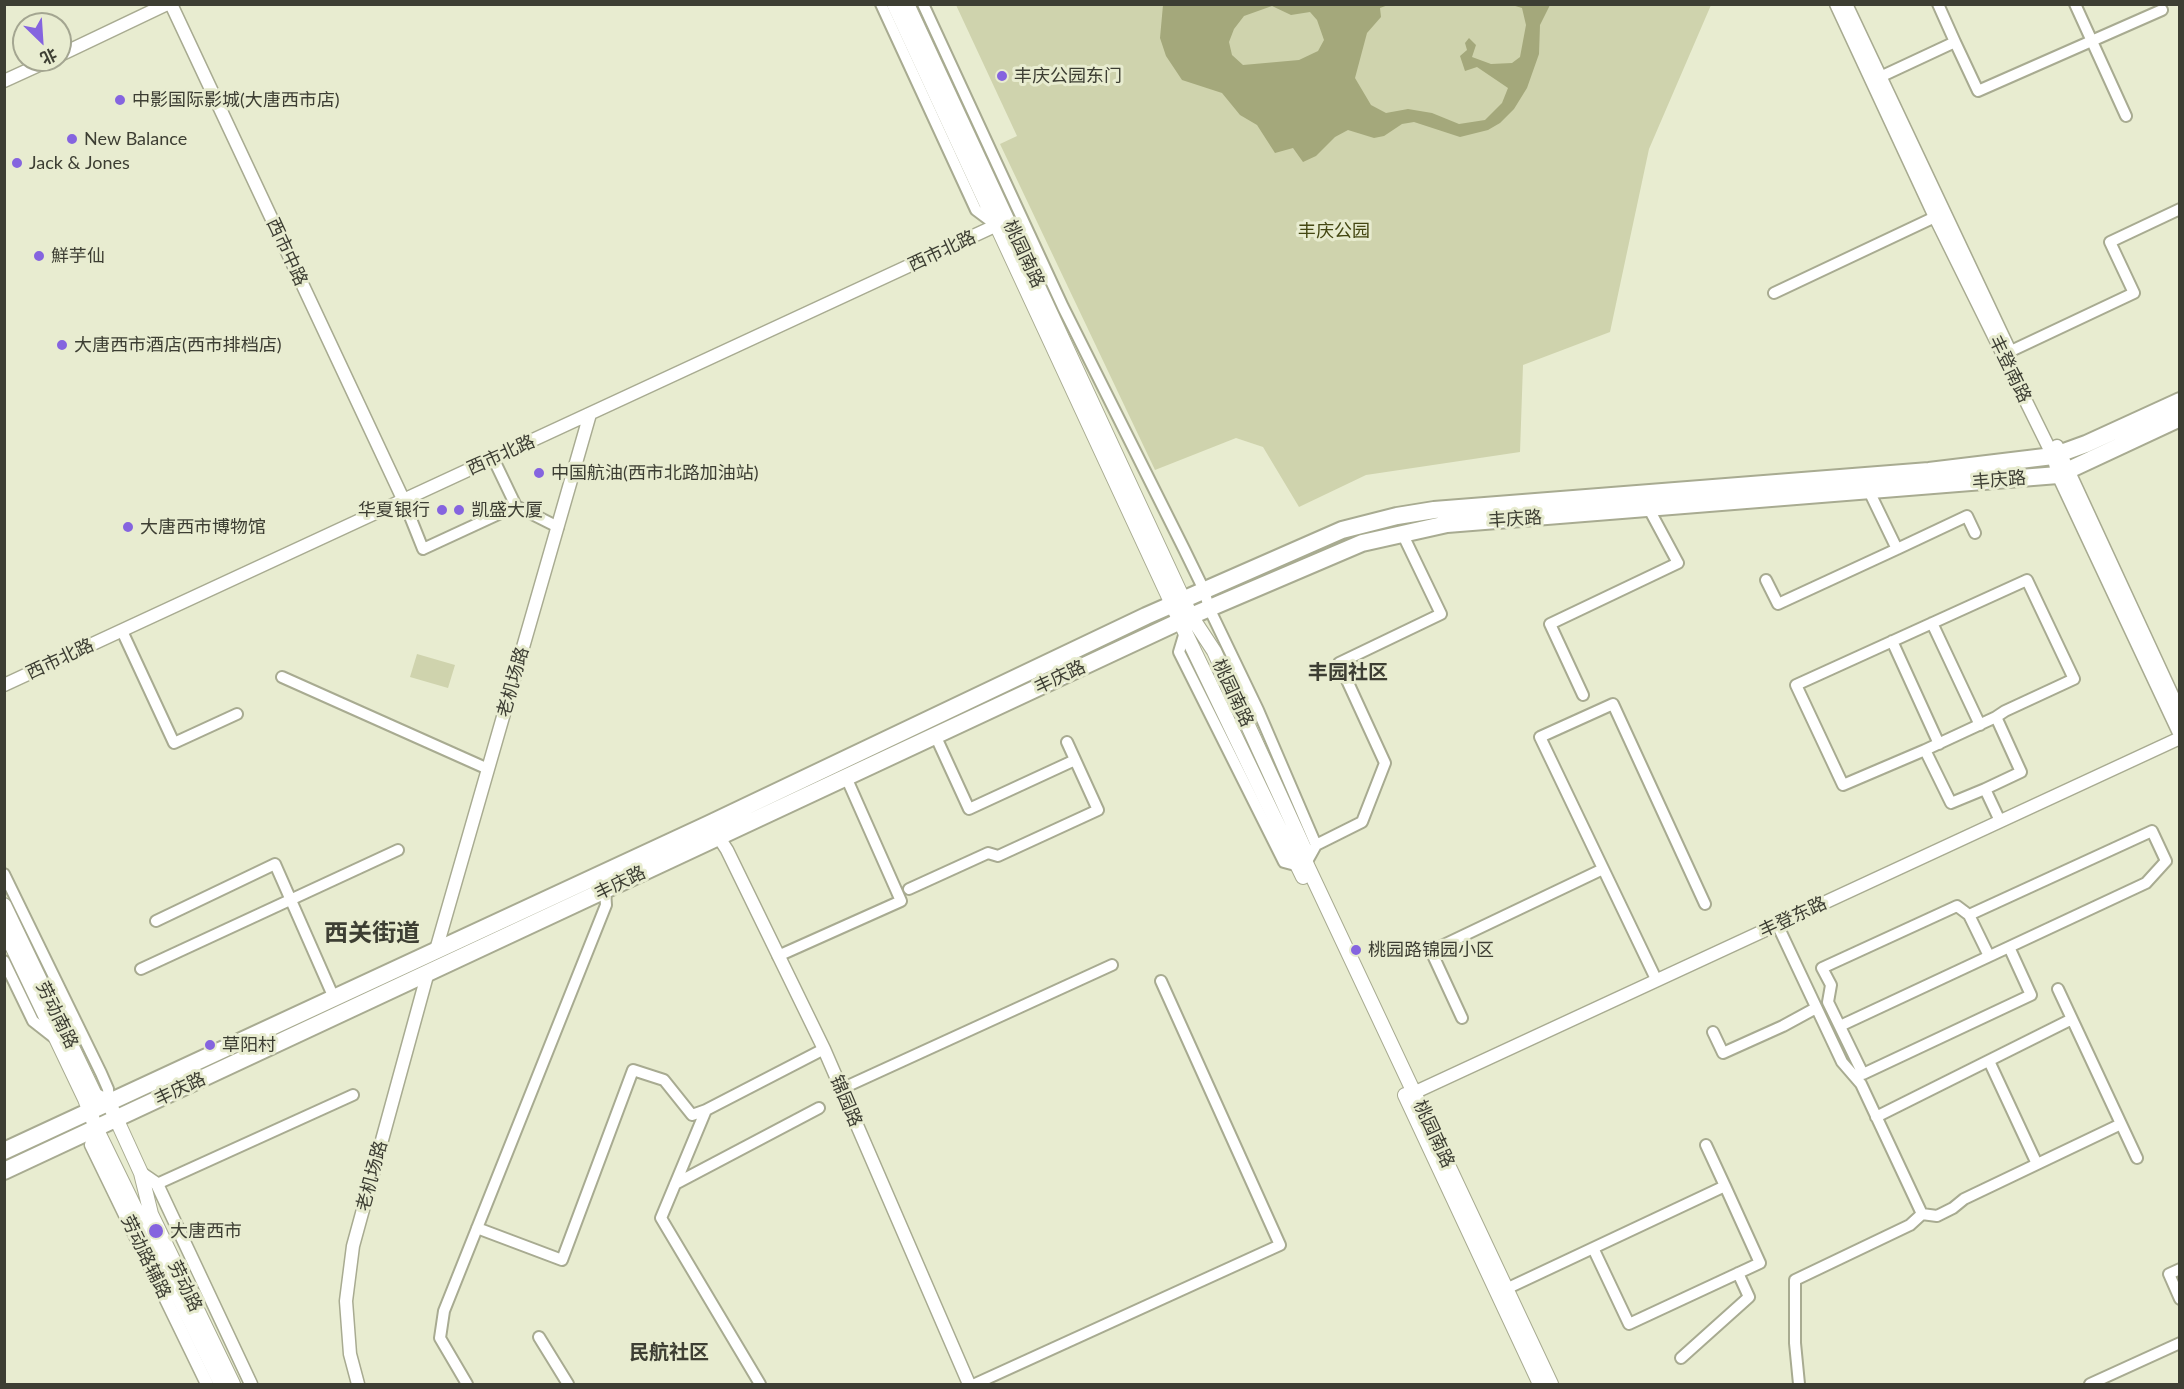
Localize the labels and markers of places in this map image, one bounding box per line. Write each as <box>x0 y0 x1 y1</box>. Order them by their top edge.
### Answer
place label: 丰庆公园东门 <box>1014 65 1122 87</box>
marker: 丰庆公园东门 <box>995 69 1009 83</box>
place label: 中影国际影城(大唐西市店) <box>132 89 340 111</box>
marker: 中影国际影城(大唐西市店) <box>113 93 127 107</box>
place label: New Balance <box>84 128 187 150</box>
marker: New Balance <box>65 132 79 146</box>
place label: Jack & Jones <box>29 152 130 174</box>
marker: Jack & Jones <box>10 156 24 170</box>
place label: 鮮芋仙 <box>51 245 105 267</box>
marker: 鮮芋仙 <box>32 249 46 263</box>
place label: 大唐西市酒店(西市排档店) <box>74 334 282 356</box>
marker: 大唐西市酒店(西市排档店) <box>55 338 69 352</box>
place label: 中国航油(西市北路加油站) <box>551 462 759 484</box>
marker: 中国航油(西市北路加油站) <box>532 466 546 480</box>
place label: 华夏银行 <box>358 499 430 521</box>
place label: 凯盛大厦 <box>471 499 543 521</box>
marker: 华夏银行 <box>435 503 449 517</box>
marker: 凯盛大厦 <box>452 503 466 517</box>
place label: 大唐西市博物馆 <box>140 516 266 538</box>
marker: 大唐西市博物馆 <box>121 520 135 534</box>
place label: 桃园路锦园小区 <box>1368 939 1494 961</box>
marker: 桃园路锦园小区 <box>1349 943 1363 957</box>
place label: 草阳村 <box>222 1034 276 1056</box>
marker: 草阳村 <box>203 1038 217 1052</box>
place label: 大唐西市 <box>170 1220 242 1242</box>
marker: 大唐西市 <box>147 1222 165 1240</box>

